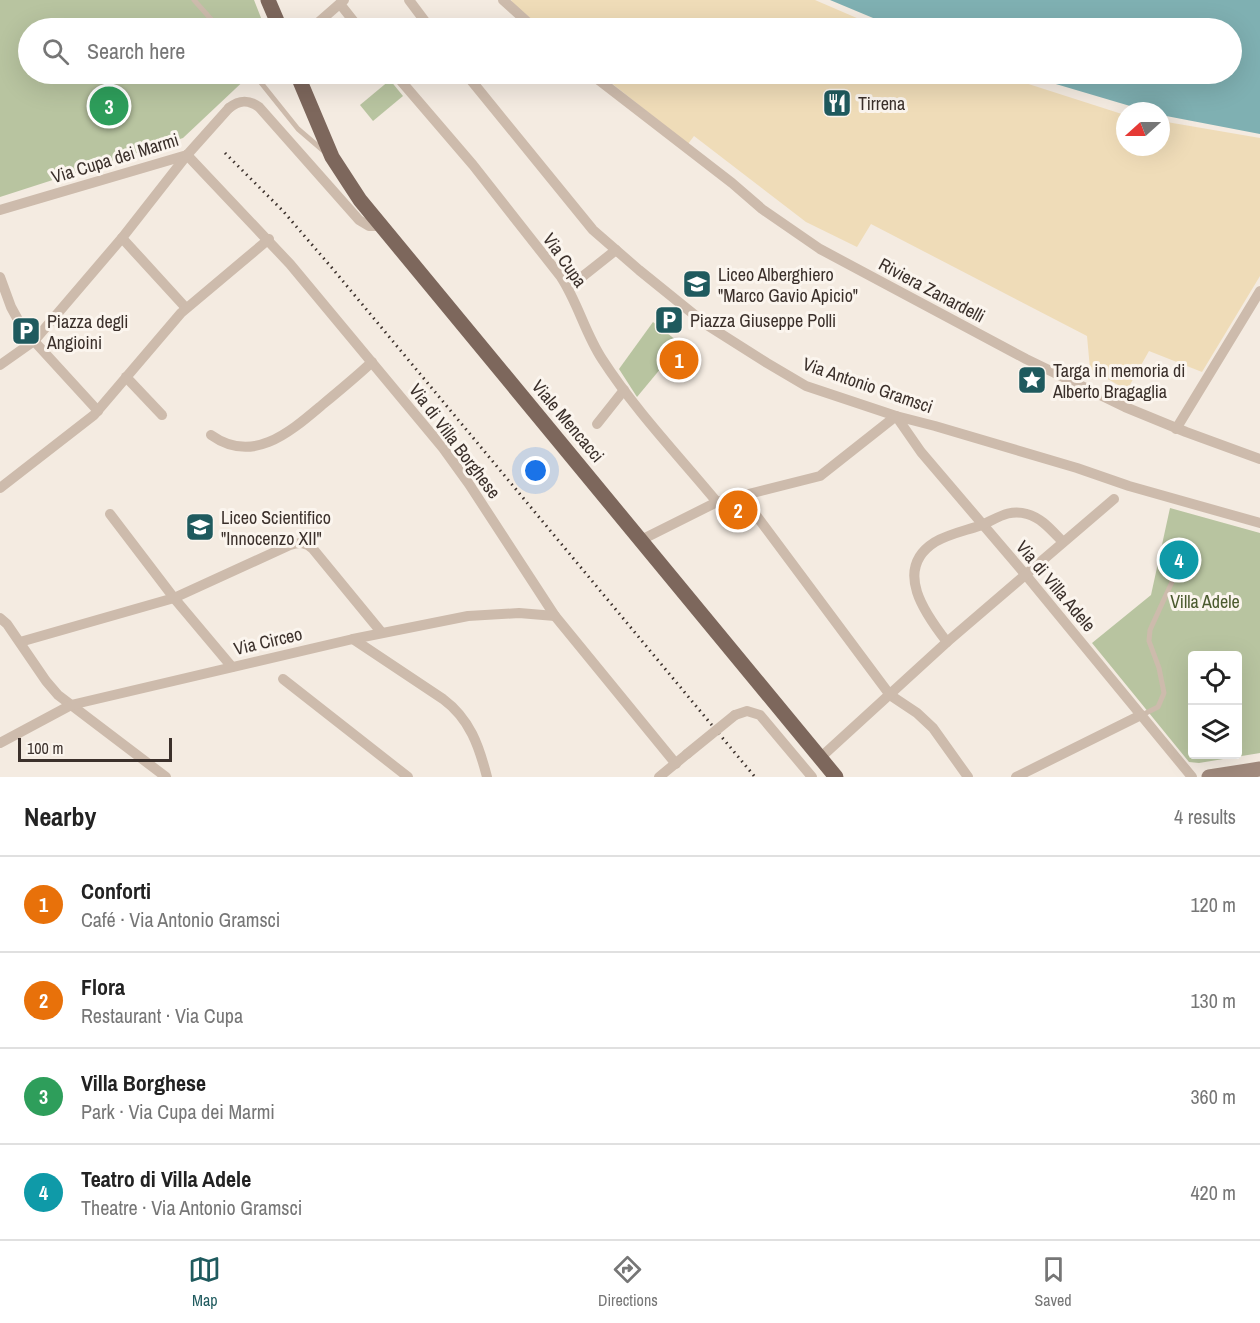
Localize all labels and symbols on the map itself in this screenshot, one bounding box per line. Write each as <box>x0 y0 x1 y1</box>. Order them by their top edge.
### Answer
pin: 3 <box>90 84 128 128</box>
restaurant icon: Tirrena <box>821 87 853 119</box>
place label: Tirrena <box>858 91 905 116</box>
north arrow <box>1116 102 1170 156</box>
street label: Via Cupa dei Marmi <box>48 127 182 189</box>
street label: Via Cupa <box>537 228 593 292</box>
street label: Riviera Zanardelli <box>874 251 990 329</box>
place label: Liceo Alberghiero "Marco Gavio Apicio" <box>718 262 858 308</box>
school or university icon: Liceo Alberghiero "Marco Gavio Apicio" <box>681 268 713 300</box>
parking icon: Piazza Giuseppe Polli <box>653 304 685 336</box>
place label: Piazza Giuseppe Polli <box>690 308 836 333</box>
place label: Piazza degli Angioini <box>46 309 128 355</box>
parking icon: Piazza degli Angioini <box>10 315 42 347</box>
pin: 1 <box>660 338 698 382</box>
street label: Via Antonio Gramsci <box>800 351 936 419</box>
place label: Targa in memoria di Alberto Bragaglia <box>1052 358 1185 404</box>
place icon: Targa in memoria di Alberto Bragaglia <box>1016 364 1048 396</box>
street label: Viale Mencacci <box>526 374 610 468</box>
street label: Via di Villa Borghese <box>403 378 507 504</box>
your location <box>521 456 550 485</box>
pin: 2 <box>718 488 758 532</box>
place label: Liceo Scientifico "Innocenzo XII" <box>221 505 331 551</box>
school or university icon: Liceo Scientifico "Innocenzo XII" <box>184 511 216 543</box>
street label: Via di Villa Adele <box>1010 535 1102 637</box>
pin: 4 <box>1160 538 1198 582</box>
park label: Villa Adele <box>1170 589 1240 614</box>
street label: Via Circeo <box>231 621 305 661</box>
scale bar <box>18 735 172 762</box>

